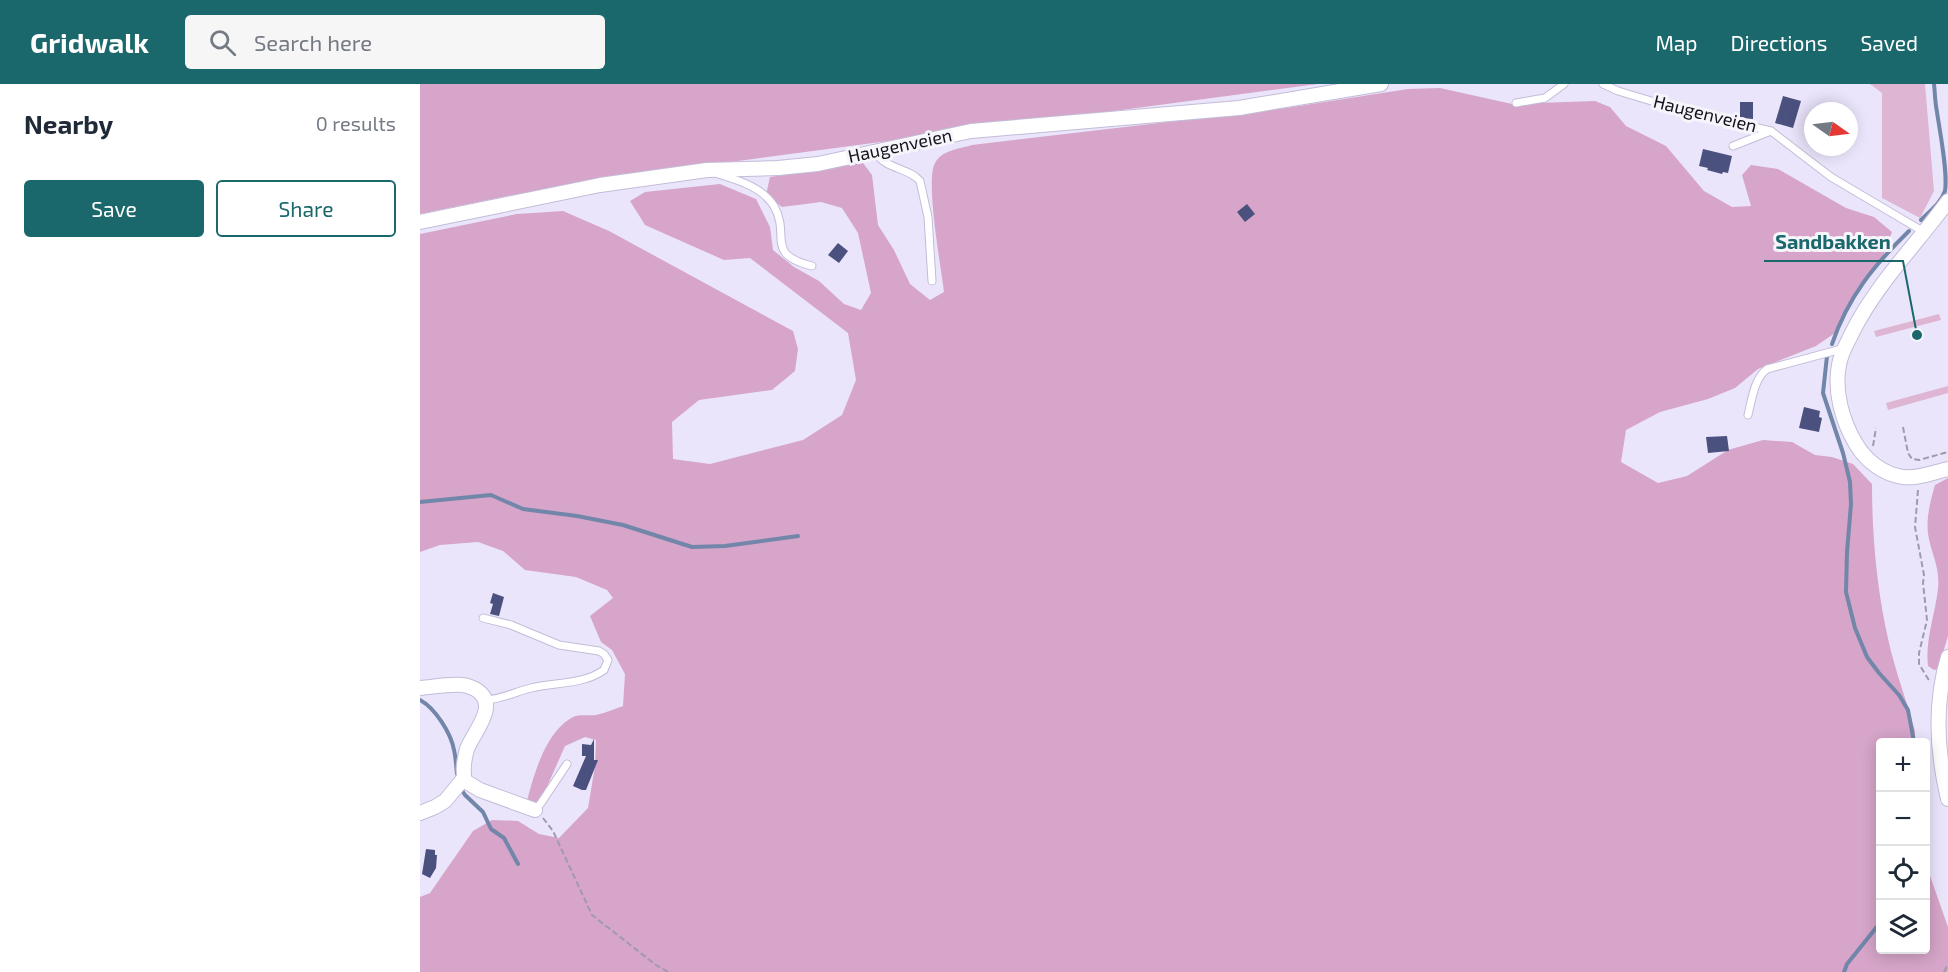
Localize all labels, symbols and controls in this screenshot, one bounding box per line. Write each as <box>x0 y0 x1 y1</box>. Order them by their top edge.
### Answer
search box <box>185 15 605 69</box>
text: Gridwalk <box>30 25 149 59</box>
icon: search <box>206 26 239 59</box>
text: Search here <box>254 29 372 55</box>
text: Map <box>1655 30 1698 55</box>
text: Directions <box>1731 30 1827 55</box>
text: Saved <box>1860 30 1918 55</box>
street label: Haugenveien <box>1651 90 1759 137</box>
north arrow <box>1804 102 1858 156</box>
text: Nearby <box>24 108 113 139</box>
text: 0 results <box>316 111 396 135</box>
street label: Haugenveien <box>846 123 954 167</box>
button: Save <box>24 180 204 237</box>
button: Share <box>216 180 396 237</box>
callout: Sandbakken <box>1764 223 1903 261</box>
text: Sandbakken <box>1775 229 1891 253</box>
map controls <box>1876 738 1930 954</box>
button: + <box>1876 738 1930 792</box>
button: − <box>1876 792 1930 846</box>
button: locate <box>1876 846 1930 900</box>
button: layers <box>1876 900 1930 954</box>

